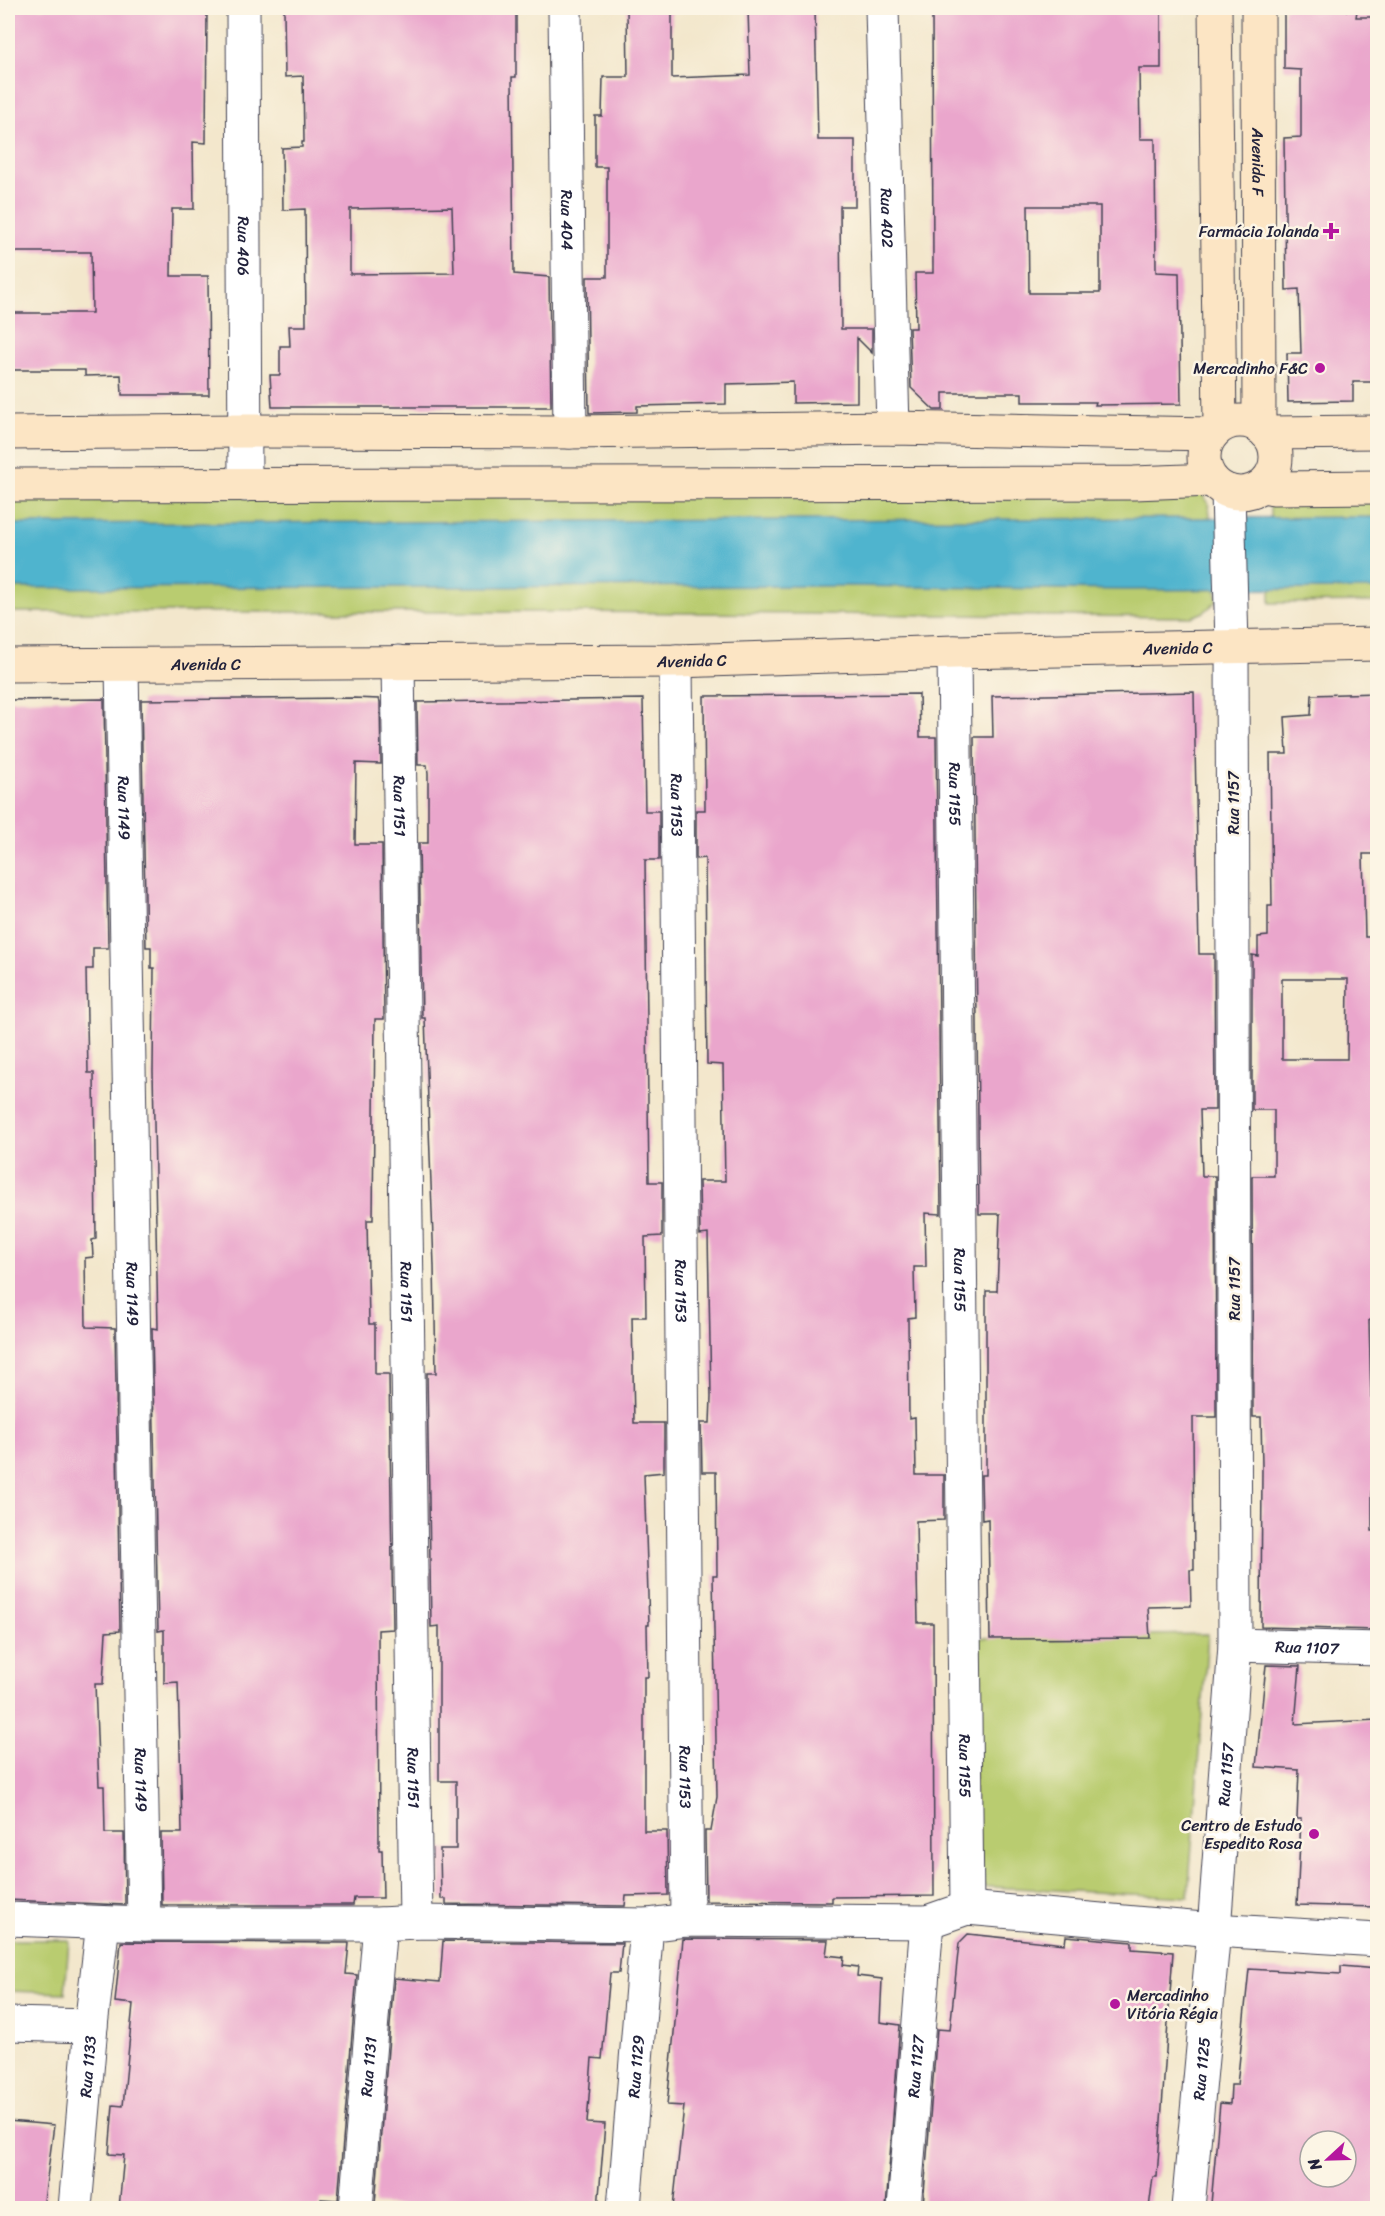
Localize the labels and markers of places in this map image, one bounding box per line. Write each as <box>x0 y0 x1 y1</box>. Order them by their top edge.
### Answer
place label: Farmácia Iolanda <box>1199 217 1319 246</box>
marker: Farmácia Iolanda <box>1324 224 1338 238</box>
place label: Mercadinho F&C <box>1193 354 1308 383</box>
marker: Mercadinho F&C <box>1313 361 1327 375</box>
place label: Centro de Estudo Espedito Rosa <box>1181 1811 1303 1858</box>
marker: Centro de Estudo Espedito Rosa <box>1307 1827 1321 1841</box>
place label: Mercadinho Vitória Régia <box>1127 1981 1219 2028</box>
marker: Mercadinho Vitória Régia <box>1108 1997 1122 2011</box>

